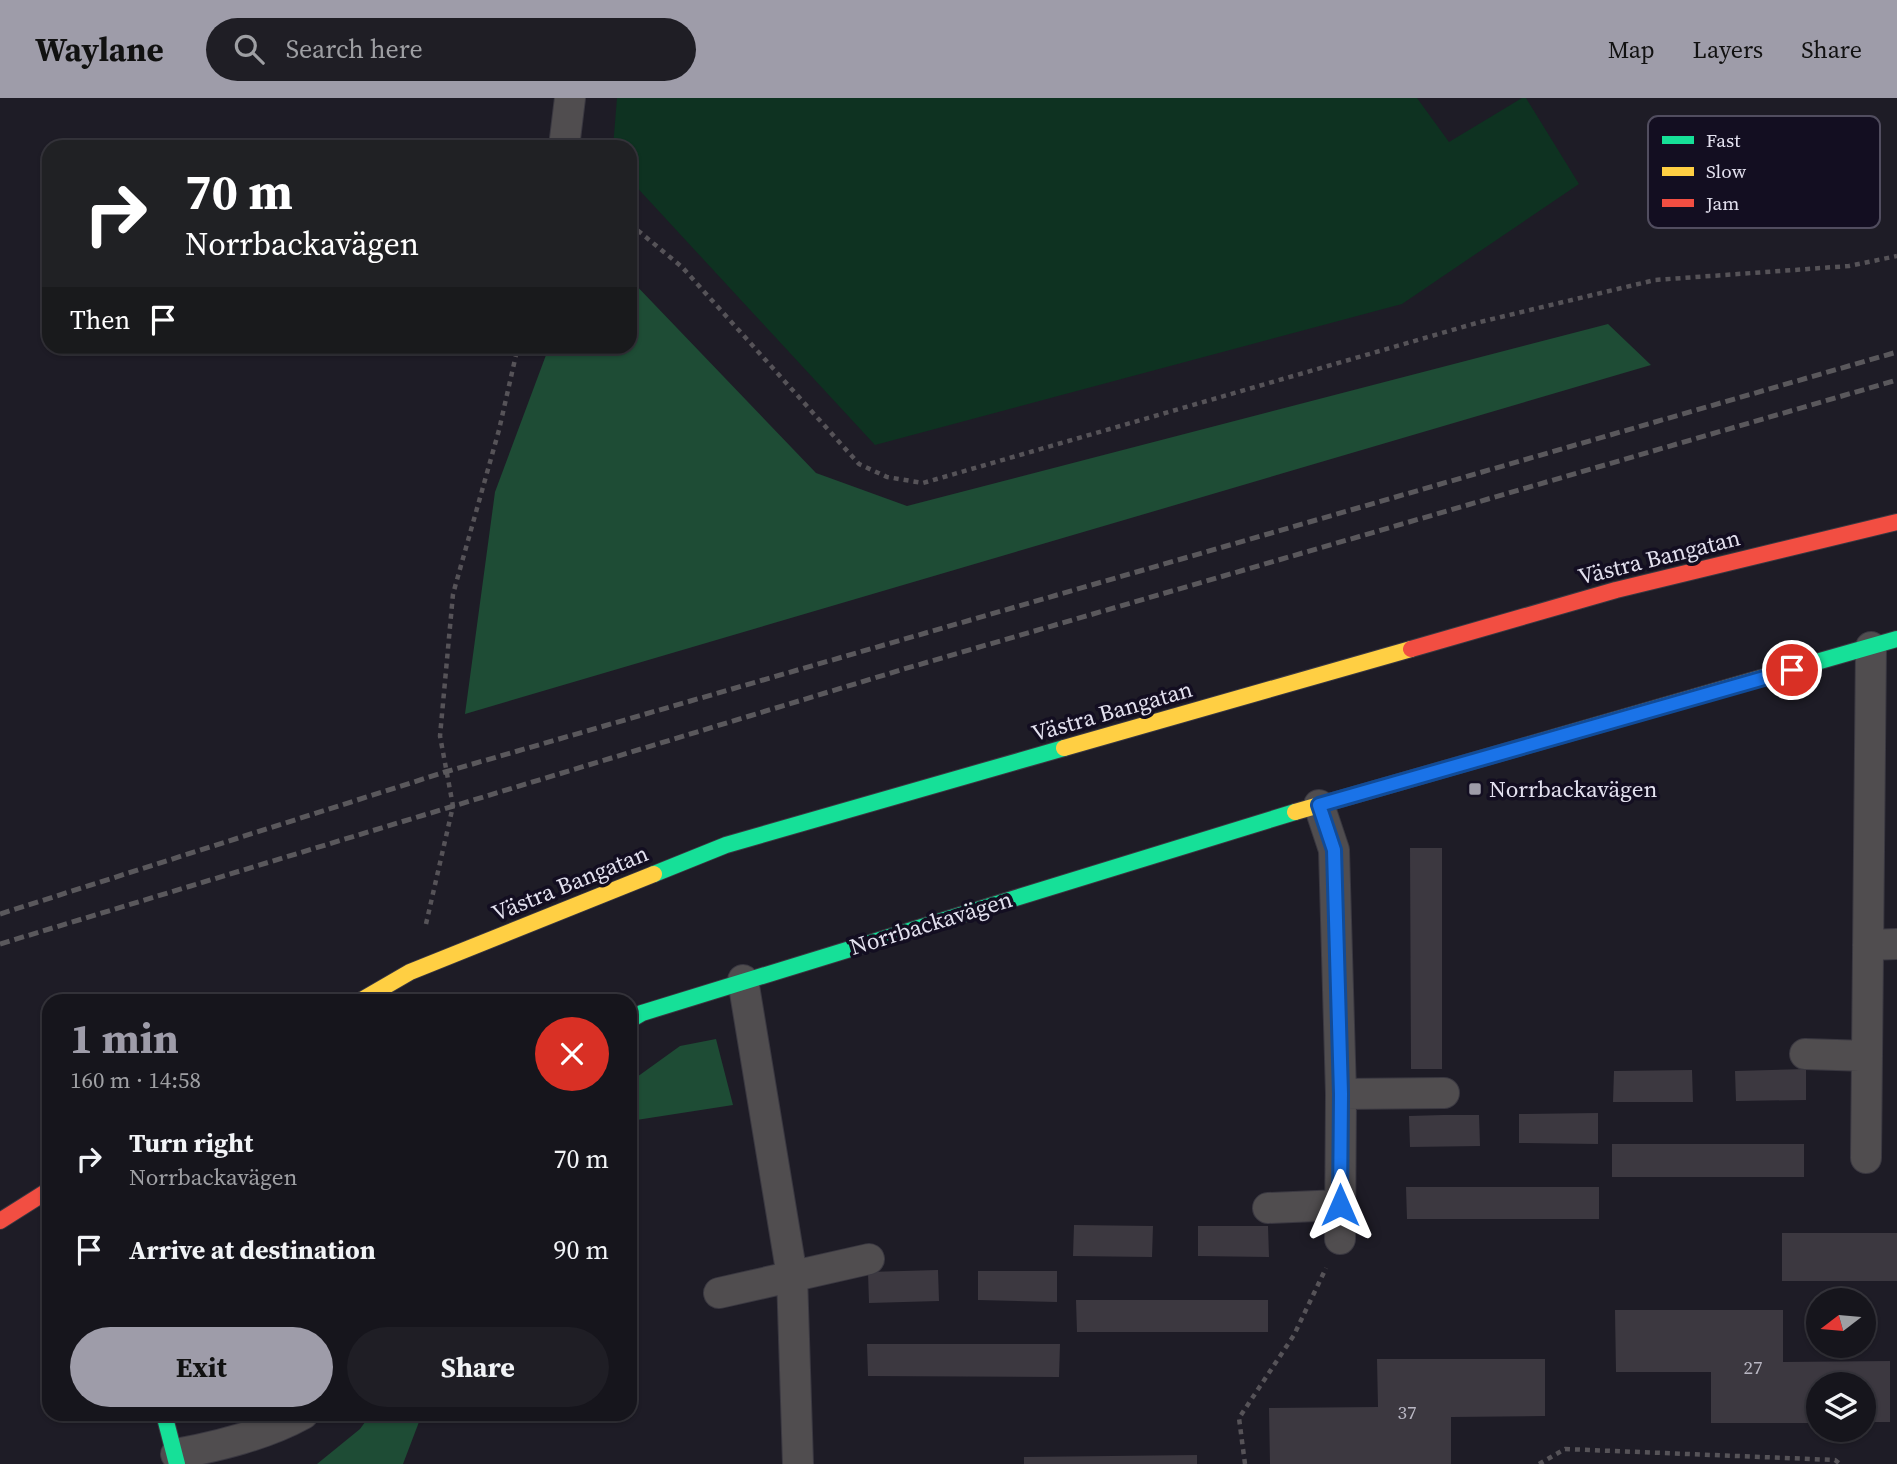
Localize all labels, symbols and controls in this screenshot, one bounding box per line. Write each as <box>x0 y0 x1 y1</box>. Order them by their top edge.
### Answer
search box <box>206 18 696 81</box>
text: Waylane <box>35 27 164 72</box>
icon: search <box>230 30 268 68</box>
text: Search here <box>286 31 423 67</box>
text: Map <box>1608 33 1655 66</box>
text: Layers <box>1693 33 1763 66</box>
text: Share <box>1801 33 1862 66</box>
legend <box>1648 116 1880 228</box>
text: Fast <box>1706 127 1741 153</box>
text: 70 m <box>185 158 293 225</box>
text: Slow <box>1706 158 1747 184</box>
icon: right <box>70 168 161 259</box>
text: Jam <box>1705 190 1739 216</box>
text: Norrbackavägen <box>185 222 419 266</box>
icon: arrive <box>144 301 182 339</box>
text: Then <box>70 302 130 338</box>
street label: Västra Bangatan <box>1575 521 1743 593</box>
pin <box>1762 640 1822 700</box>
icon: arrive <box>1773 651 1811 689</box>
street label: Västra Bangatan <box>1028 673 1196 749</box>
place label: Norrbackavägen <box>1489 773 1657 805</box>
marker: Norrbackavägen <box>1467 781 1483 797</box>
street label: Västra Bangatan <box>487 837 653 929</box>
street label: Norrbackavägen <box>846 883 1016 963</box>
text: 1 min <box>70 1009 179 1067</box>
button: close <box>535 1017 609 1091</box>
text: 160 m · 14:58 <box>70 1064 201 1096</box>
text: Turn right <box>129 1125 253 1161</box>
icon: right <box>70 1140 108 1178</box>
text: 70 m <box>554 1141 609 1177</box>
text: Norrbackavägen <box>129 1161 297 1193</box>
position arrow <box>1303 1168 1377 1242</box>
icon: arrive <box>70 1231 108 1269</box>
text: Arrive at destination <box>129 1232 376 1268</box>
text: 90 m <box>554 1232 609 1268</box>
north arrow <box>1806 1288 1876 1358</box>
map controls <box>1806 1288 1876 1442</box>
button: Exit <box>70 1327 333 1407</box>
button: Share <box>347 1327 609 1407</box>
house number: 27 <box>1743 1354 1763 1380</box>
button: layers <box>1806 1372 1876 1442</box>
house number: 37 <box>1397 1399 1417 1425</box>

